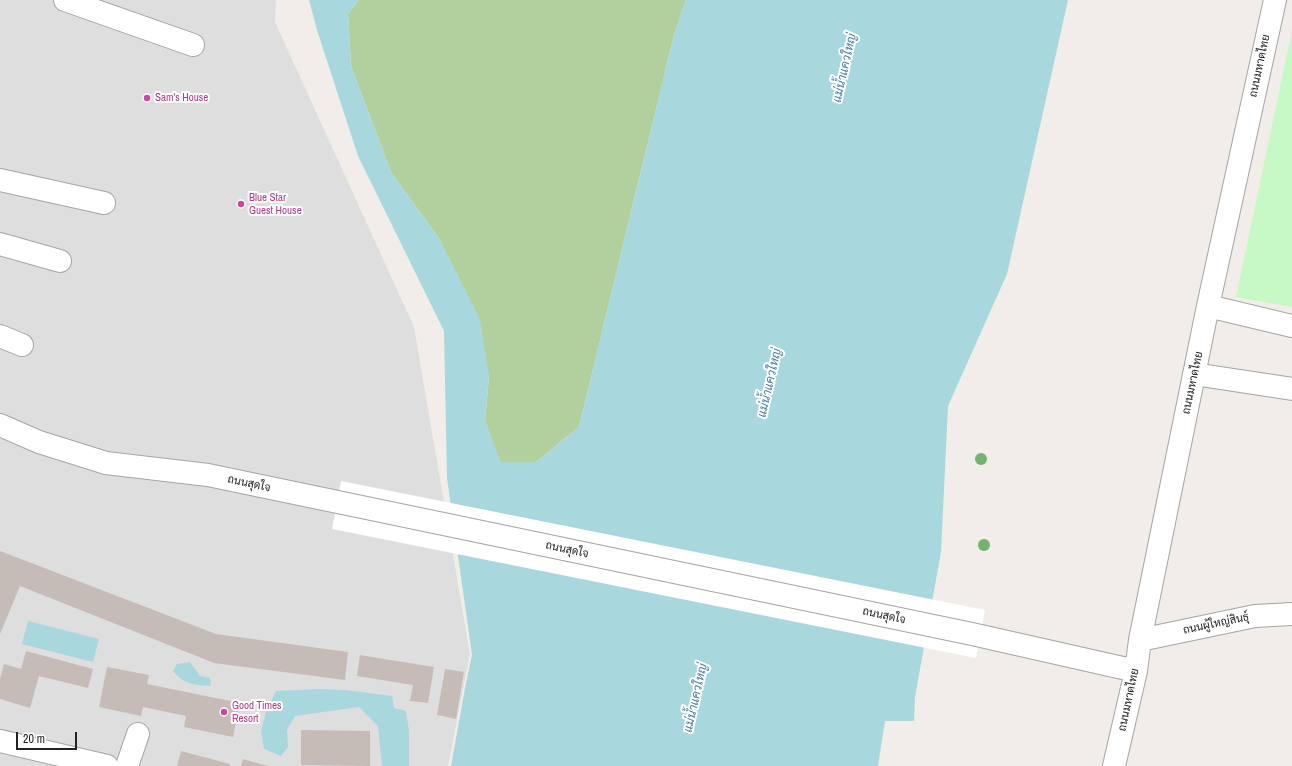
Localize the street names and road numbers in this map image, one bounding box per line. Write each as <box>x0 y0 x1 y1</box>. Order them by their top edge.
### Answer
street label: ถนนมหาดไทย <box>1247 33 1273 99</box>
street label: ถนนมหาดไทย <box>1180 350 1206 416</box>
street label: ถนนสุดใจ <box>226 473 272 495</box>
street label: ถนนสุดใจ <box>544 539 590 561</box>
street label: ถนนสุดใจ <box>861 605 907 627</box>
street label: ถนนผู้ใหญ่สินธุ์ <box>1182 611 1250 637</box>
street label: ถนนมหาดไทย <box>1116 667 1142 733</box>

